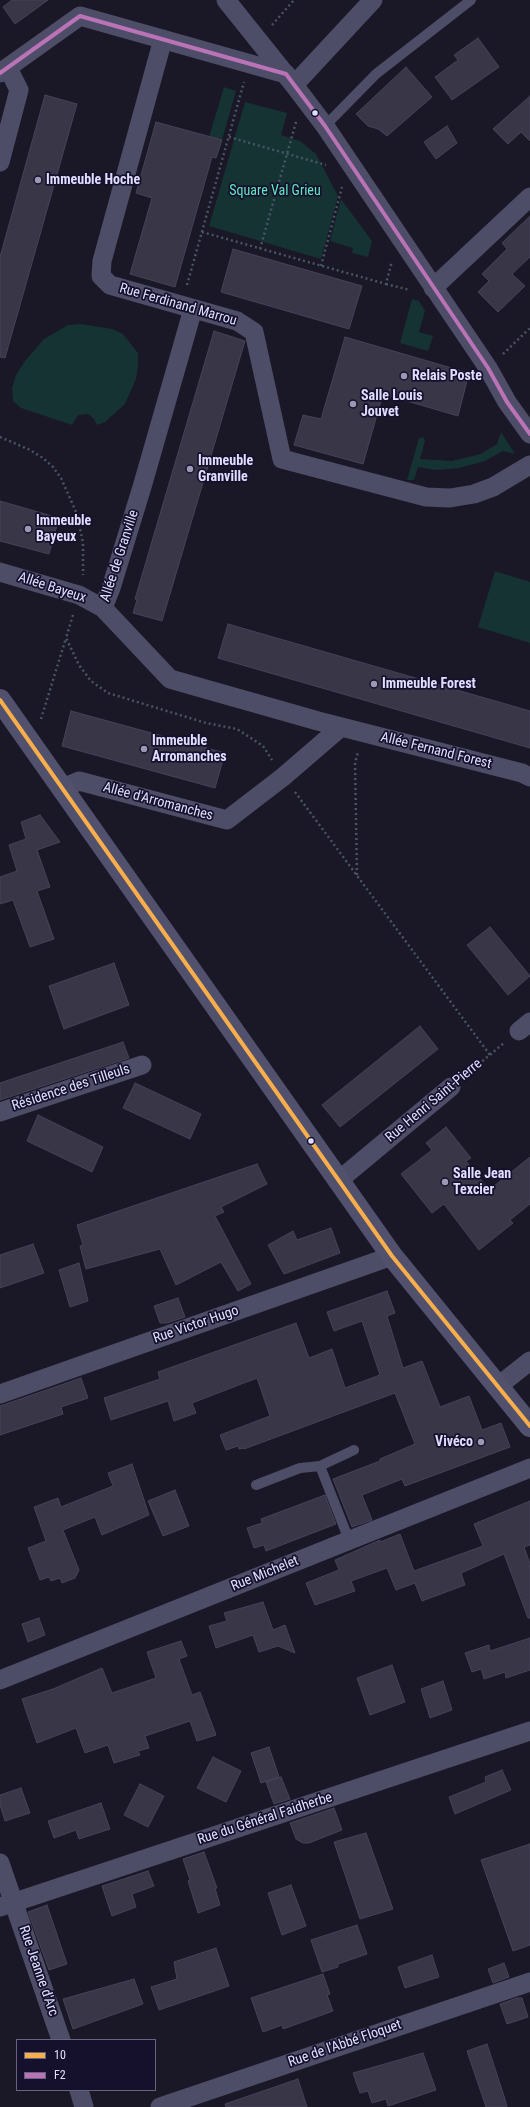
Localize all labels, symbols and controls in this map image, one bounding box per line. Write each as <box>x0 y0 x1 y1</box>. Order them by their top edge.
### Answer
unlabelled marker <box>310 108 320 118</box>
place label: Immeuble Hoche <box>46 172 140 188</box>
marker: Immeuble Hoche <box>33 175 43 185</box>
park label: Square Val Grieu <box>229 183 321 199</box>
street label: Rue Ferdinand Marrou <box>117 280 239 330</box>
place label: Relais Poste <box>412 368 482 384</box>
marker: Relais Poste <box>399 371 409 381</box>
place label: Salle Louis Jouvet <box>361 388 423 420</box>
marker: Salle Louis Jouvet <box>348 399 358 409</box>
place label: Immeuble Granville <box>198 453 253 486</box>
marker: Immeuble Granville <box>185 464 195 474</box>
street label: Allée de Granville <box>97 508 143 604</box>
place label: Immeuble Bayeux <box>36 513 91 546</box>
marker: Immeuble Bayeux <box>23 524 33 534</box>
street label: Allée Bayeux <box>16 569 88 607</box>
place label: Immeuble Forest <box>382 676 476 692</box>
marker: Immeuble Forest <box>369 679 379 689</box>
street label: Allée Fernand Forest <box>379 729 493 773</box>
place label: Immeuble Arromanches <box>152 733 227 766</box>
marker: Immeuble Arromanches <box>139 744 149 754</box>
street label: Allée d'Arromanches <box>101 779 215 825</box>
street label: Rue Henri Saint-Pierre <box>382 1056 486 1146</box>
street label: Résidence des Tilleuls <box>10 1061 132 1115</box>
unlabelled marker <box>306 1136 316 1146</box>
place label: Salle Jean Texcier <box>453 1166 511 1198</box>
marker: Salle Jean Texcier <box>440 1177 450 1187</box>
street label: Rue Victor Hugo <box>151 1303 241 1347</box>
place label: Vivéco <box>435 1434 473 1450</box>
marker: Vivéco <box>476 1437 486 1447</box>
street label: Rue Michelet <box>229 1553 301 1595</box>
street label: Rue du Général Faidherbe <box>196 1789 334 1849</box>
street label: Rue Jeanne d'Arc <box>15 1924 61 2018</box>
street label: Rue de l'Abbé Floquet <box>286 2017 404 2071</box>
legend <box>16 2039 156 2091</box>
text: 10 <box>54 2048 66 2062</box>
text: F2 <box>54 2068 66 2082</box>

